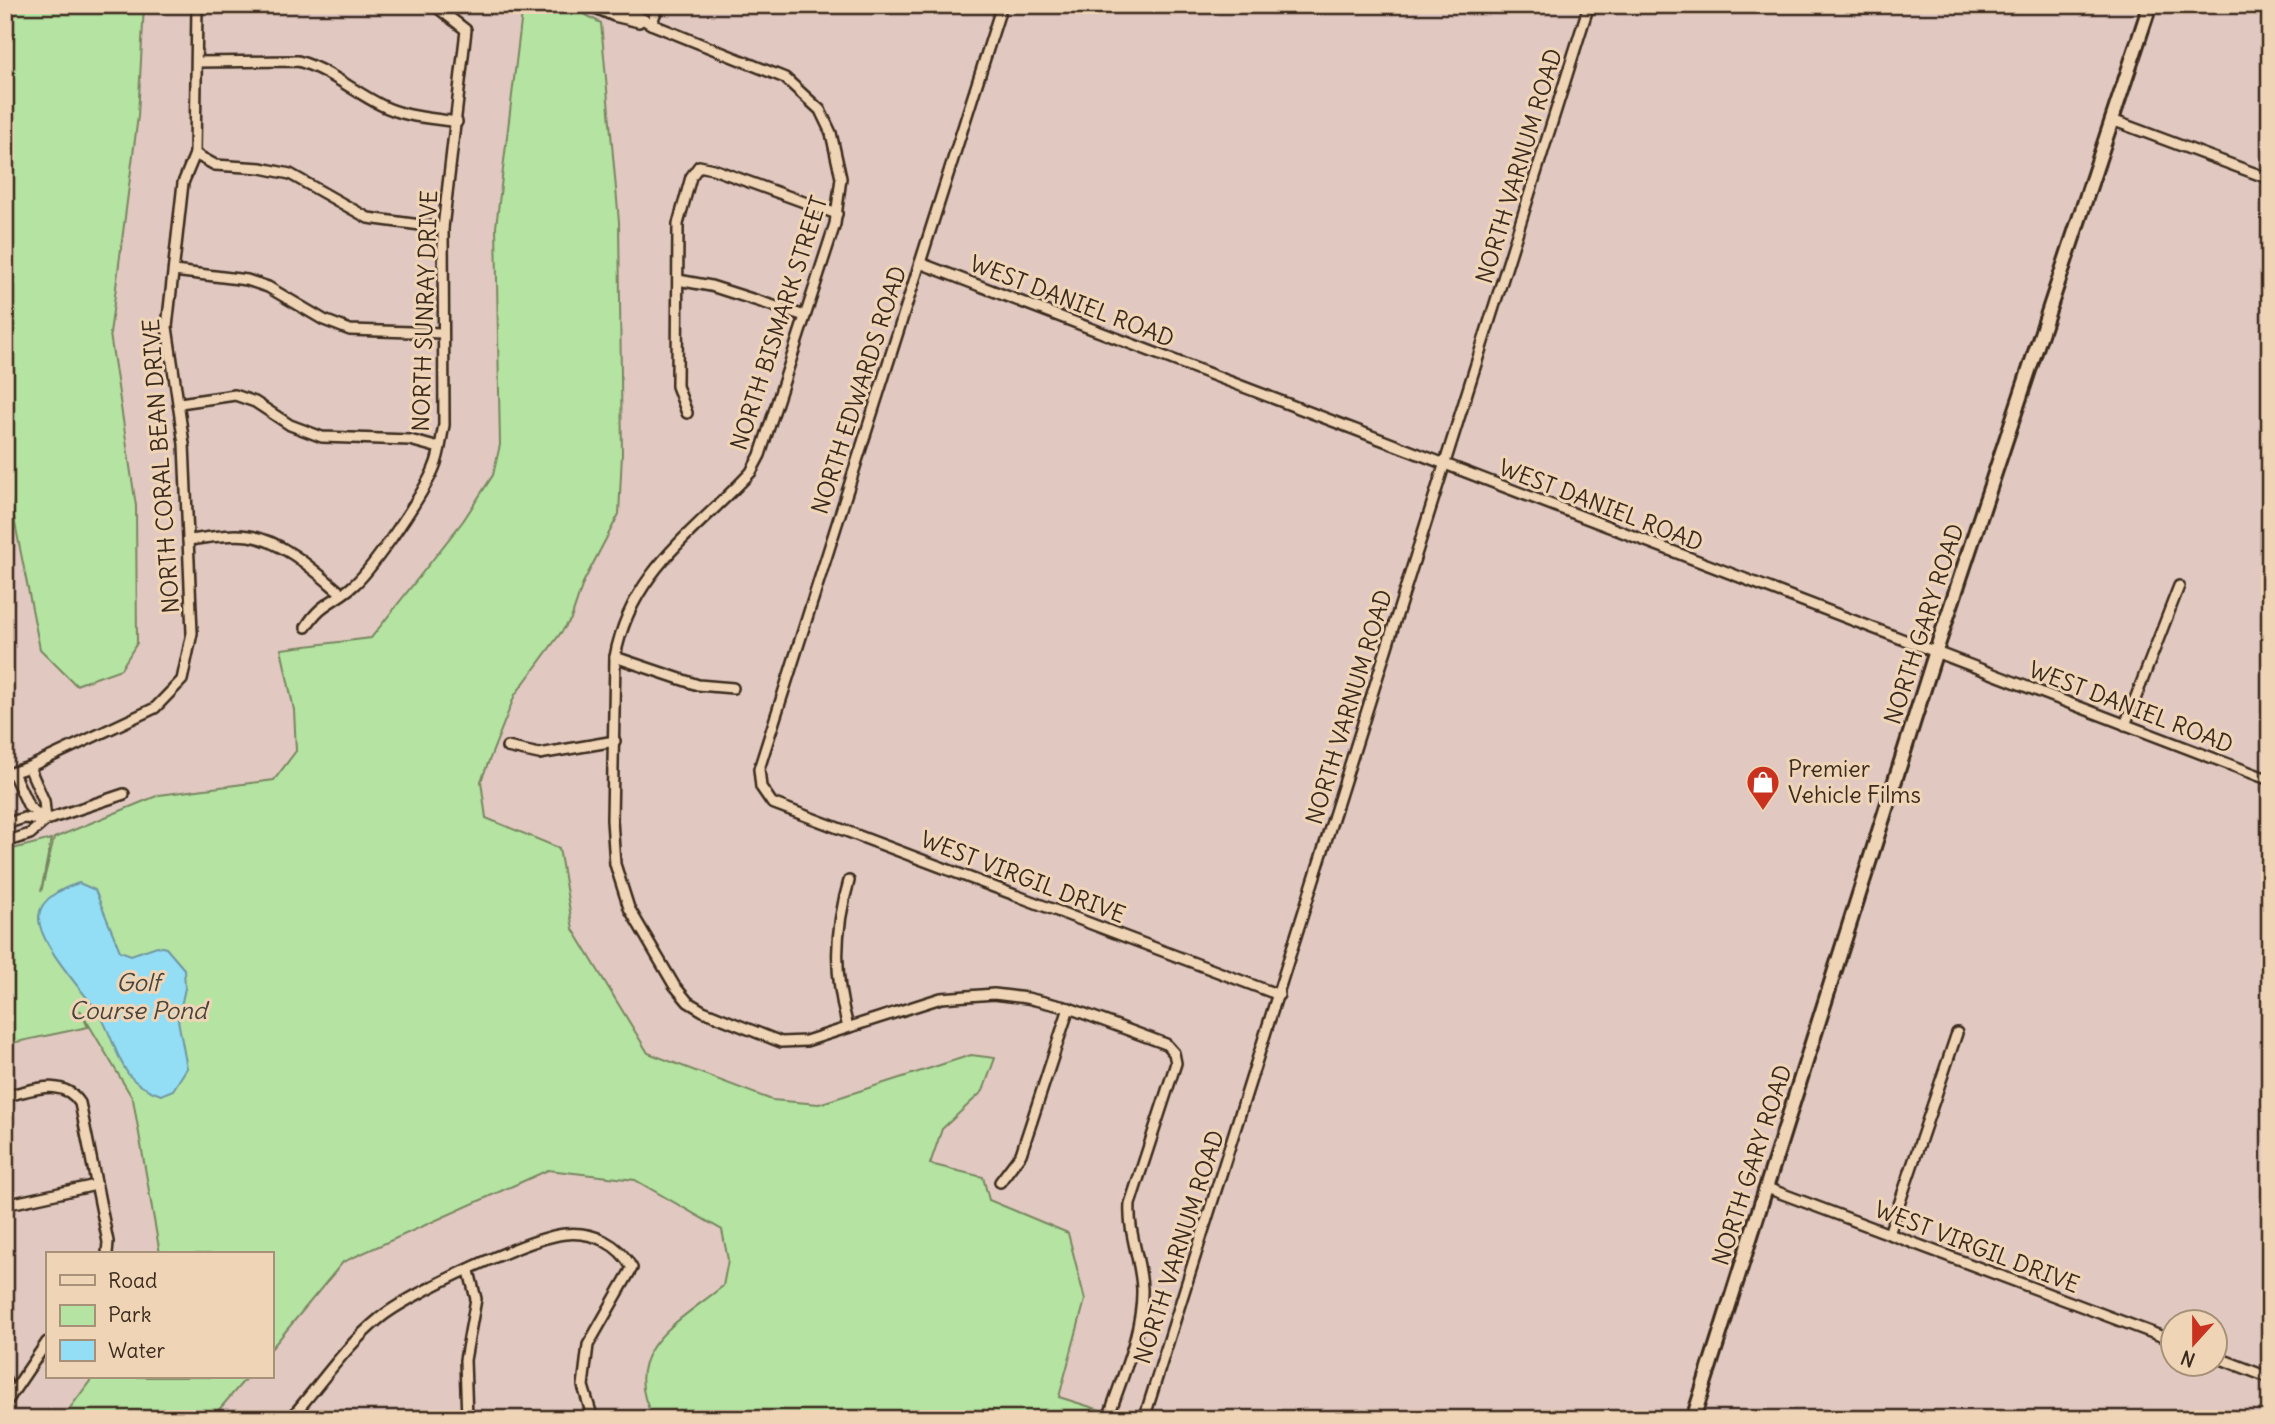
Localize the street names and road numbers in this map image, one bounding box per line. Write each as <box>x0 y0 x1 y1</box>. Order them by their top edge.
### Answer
street label: NORTH VARNUM ROAD <box>1469 45 1568 287</box>
street label: NORTH SUNRAY DRIVE <box>406 190 443 432</box>
street label: NORTH BISMARK STREET <box>724 192 833 454</box>
street label: WEST DANIEL ROAD <box>966 248 1178 353</box>
street label: NORTH EDWARDS ROAD <box>805 262 912 518</box>
street label: NORTH CORAL BEAN DRIVE <box>136 318 185 614</box>
street label: WEST DANIEL ROAD <box>1495 452 1707 557</box>
street label: NORTH GARY ROAD <box>1877 520 1970 728</box>
street label: NORTH VARNUM ROAD <box>1299 586 1398 828</box>
street label: WEST DANIEL ROAD <box>2025 654 2237 759</box>
street label: WEST VIRGIL DRIVE <box>917 824 1130 929</box>
street label: NORTH GARY ROAD <box>1705 1061 1798 1269</box>
street label: NORTH VARNUM ROAD <box>1127 1126 1230 1367</box>
street label: WEST VIRGIL DRIVE <box>1871 1194 2084 1299</box>

